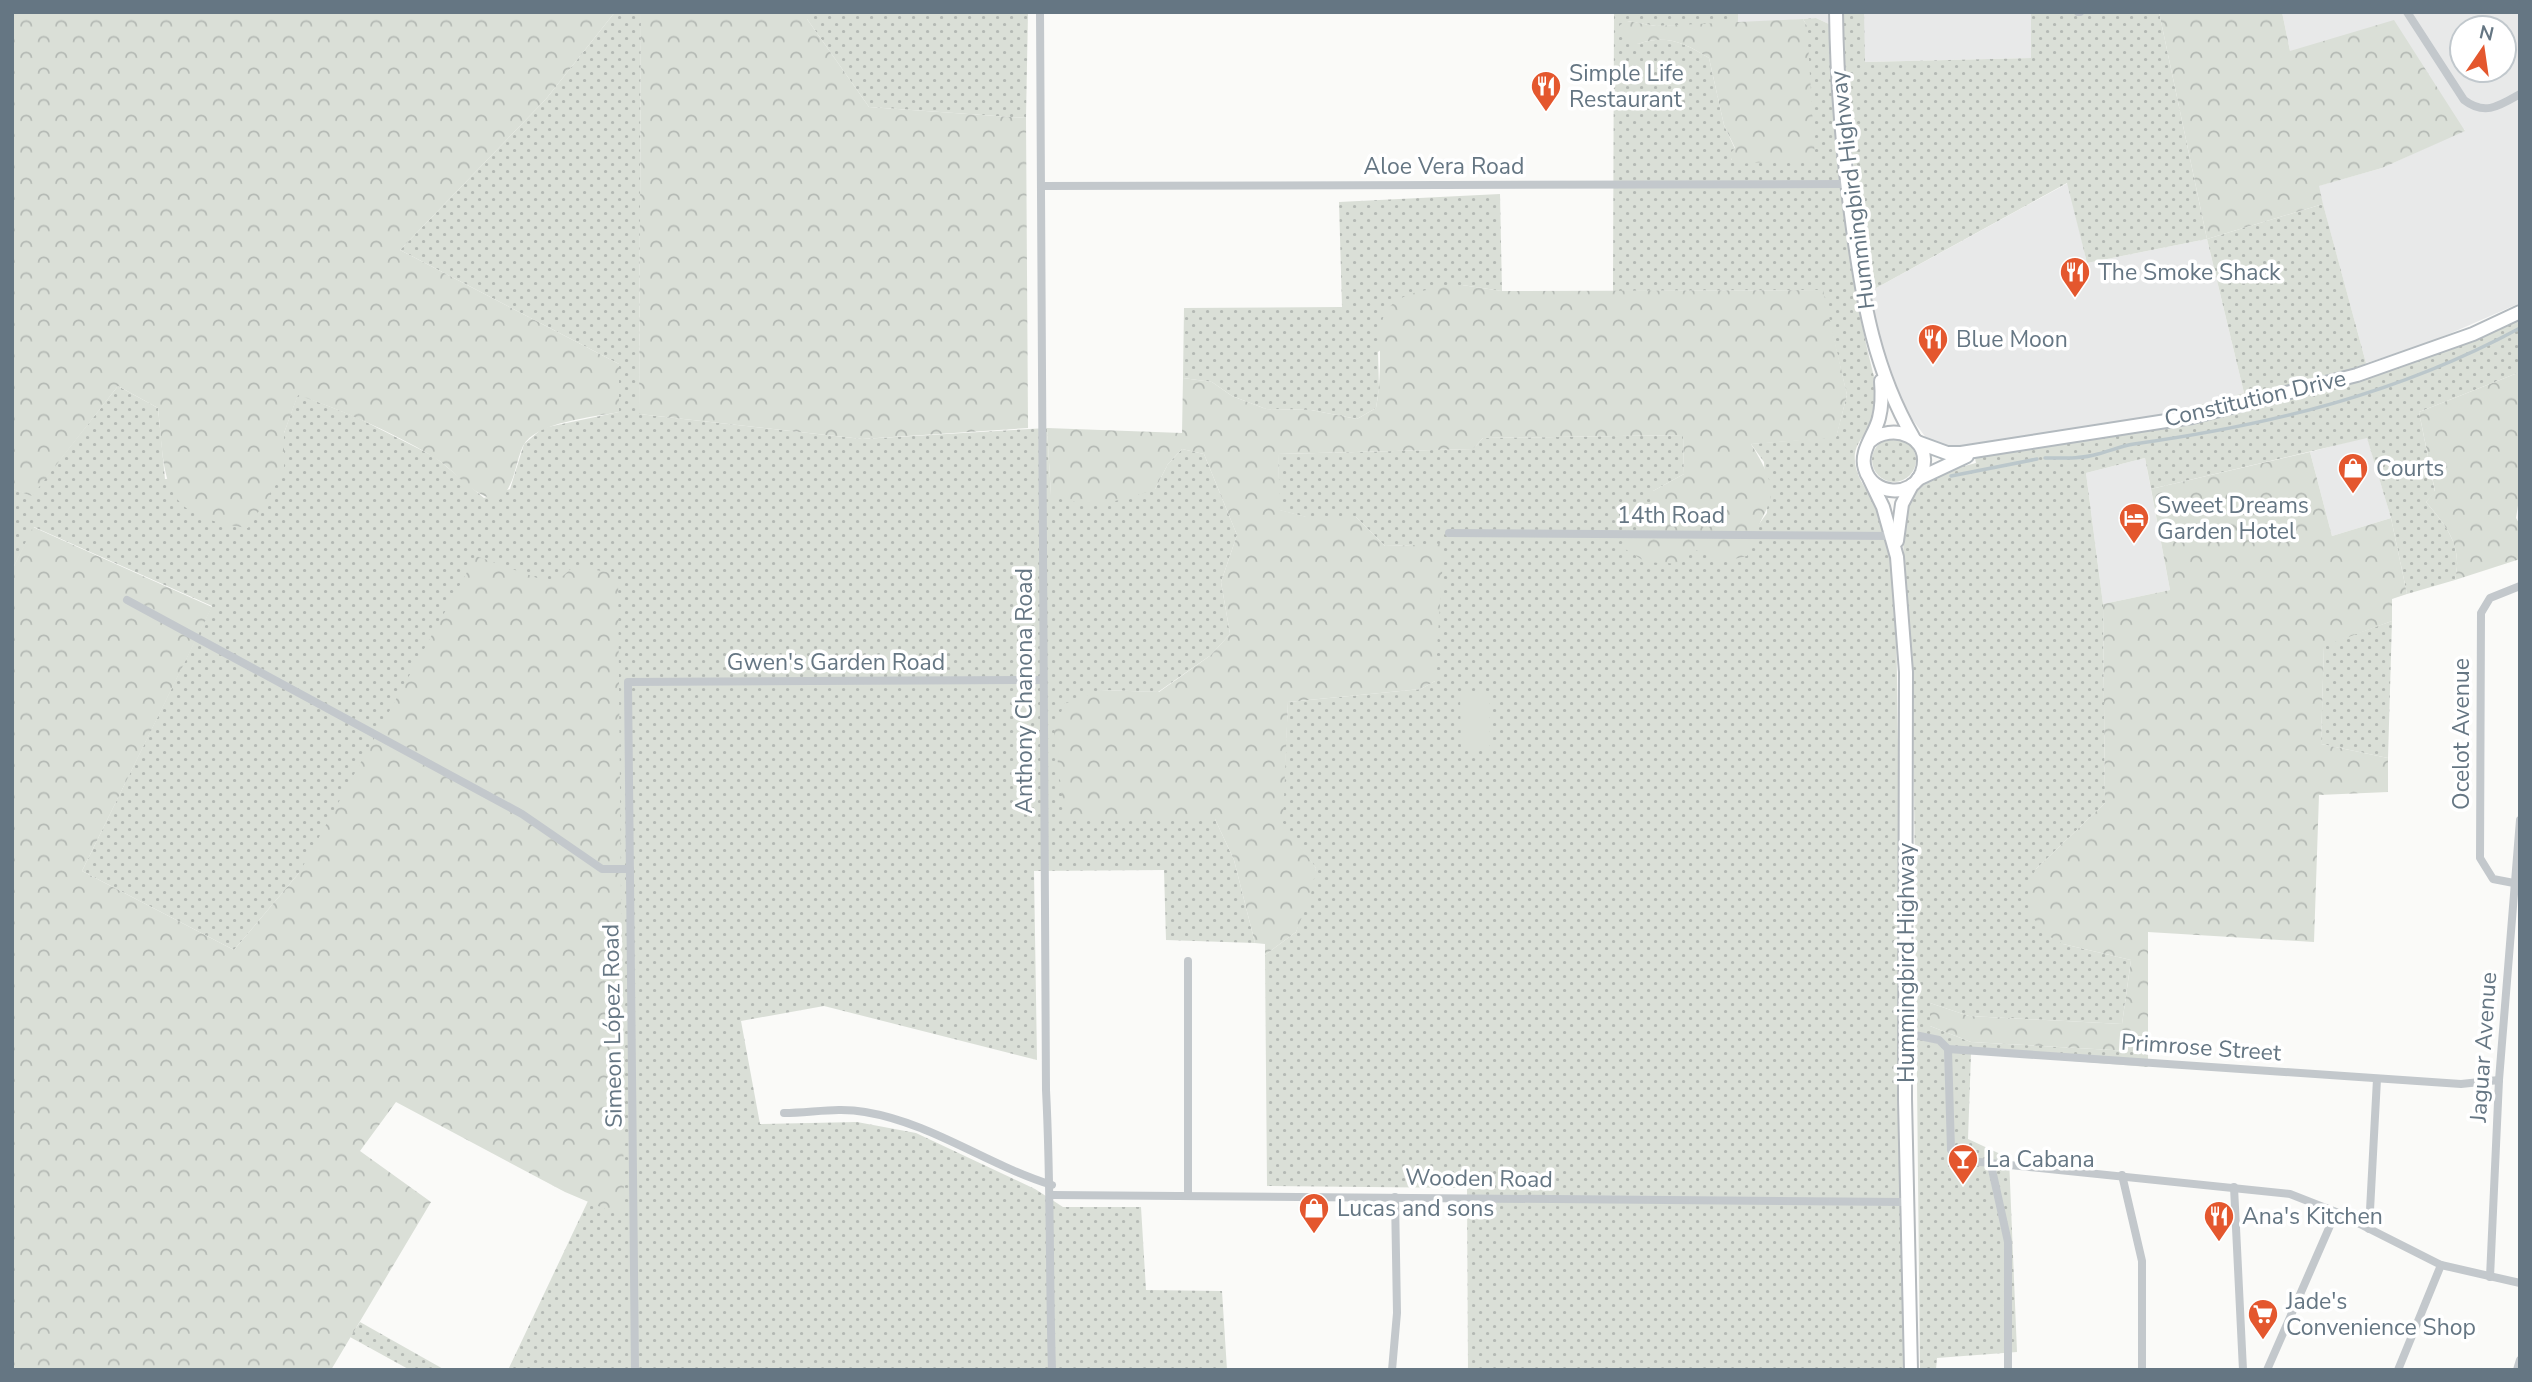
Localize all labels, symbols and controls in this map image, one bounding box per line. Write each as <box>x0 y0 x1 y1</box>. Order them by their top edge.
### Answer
north arrow <box>2448 14 2518 84</box>
text: N <box>2477 19 2496 48</box>
place label: Simple Life Restaurant <box>1569 58 1684 115</box>
restaurant icon: Simple Life Restaurant <box>1529 69 1563 113</box>
street label: Hummingbird Highway <box>1822 69 1883 311</box>
street label: Aloe Vera Road <box>1364 151 1524 182</box>
restaurant icon: The Smoke Shack <box>2058 255 2092 299</box>
place label: The Smoke Shack <box>2098 257 2281 288</box>
restaurant icon: Blue Moon <box>1916 322 1950 366</box>
place label: Blue Moon <box>1956 324 2068 355</box>
street label: Constitution Drive <box>2161 363 2349 434</box>
shop icon: Courts <box>2336 451 2370 495</box>
place label: Courts <box>2376 453 2444 484</box>
place label: Sweet Dreams Garden Hotel <box>2157 490 2309 547</box>
street label: 14th Road <box>1617 500 1725 531</box>
hotel icon: Sweet Dreams Garden Hotel <box>2117 501 2151 545</box>
street label: Anthony Chanona Road <box>1009 568 1040 814</box>
street label: Gwen's Garden Road <box>727 647 945 678</box>
street label: Ocelot Avenue <box>2446 658 2477 810</box>
street label: Hummingbird Highway <box>1891 843 1922 1083</box>
street label: Simeon López Road <box>595 924 630 1128</box>
street label: Jaguar Avenue <box>2463 971 2504 1124</box>
street label: Primrose Street <box>2120 1026 2283 1069</box>
bar icon: La Cabana <box>1946 1142 1980 1186</box>
place label: La Cabana <box>1986 1144 2095 1175</box>
street label: Wooden Road <box>1405 1162 1553 1195</box>
shop icon: Lucas and sons <box>1297 1191 1331 1235</box>
place label: Lucas and sons <box>1337 1193 1494 1224</box>
restaurant icon: Ana's Kitchen <box>2202 1199 2236 1243</box>
place label: Ana's Kitchen <box>2242 1201 2383 1232</box>
place label: Jade's Convenience Shop <box>2285 1286 2476 1343</box>
supermarket icon: Jade's Convenience Shop <box>2246 1297 2280 1341</box>

